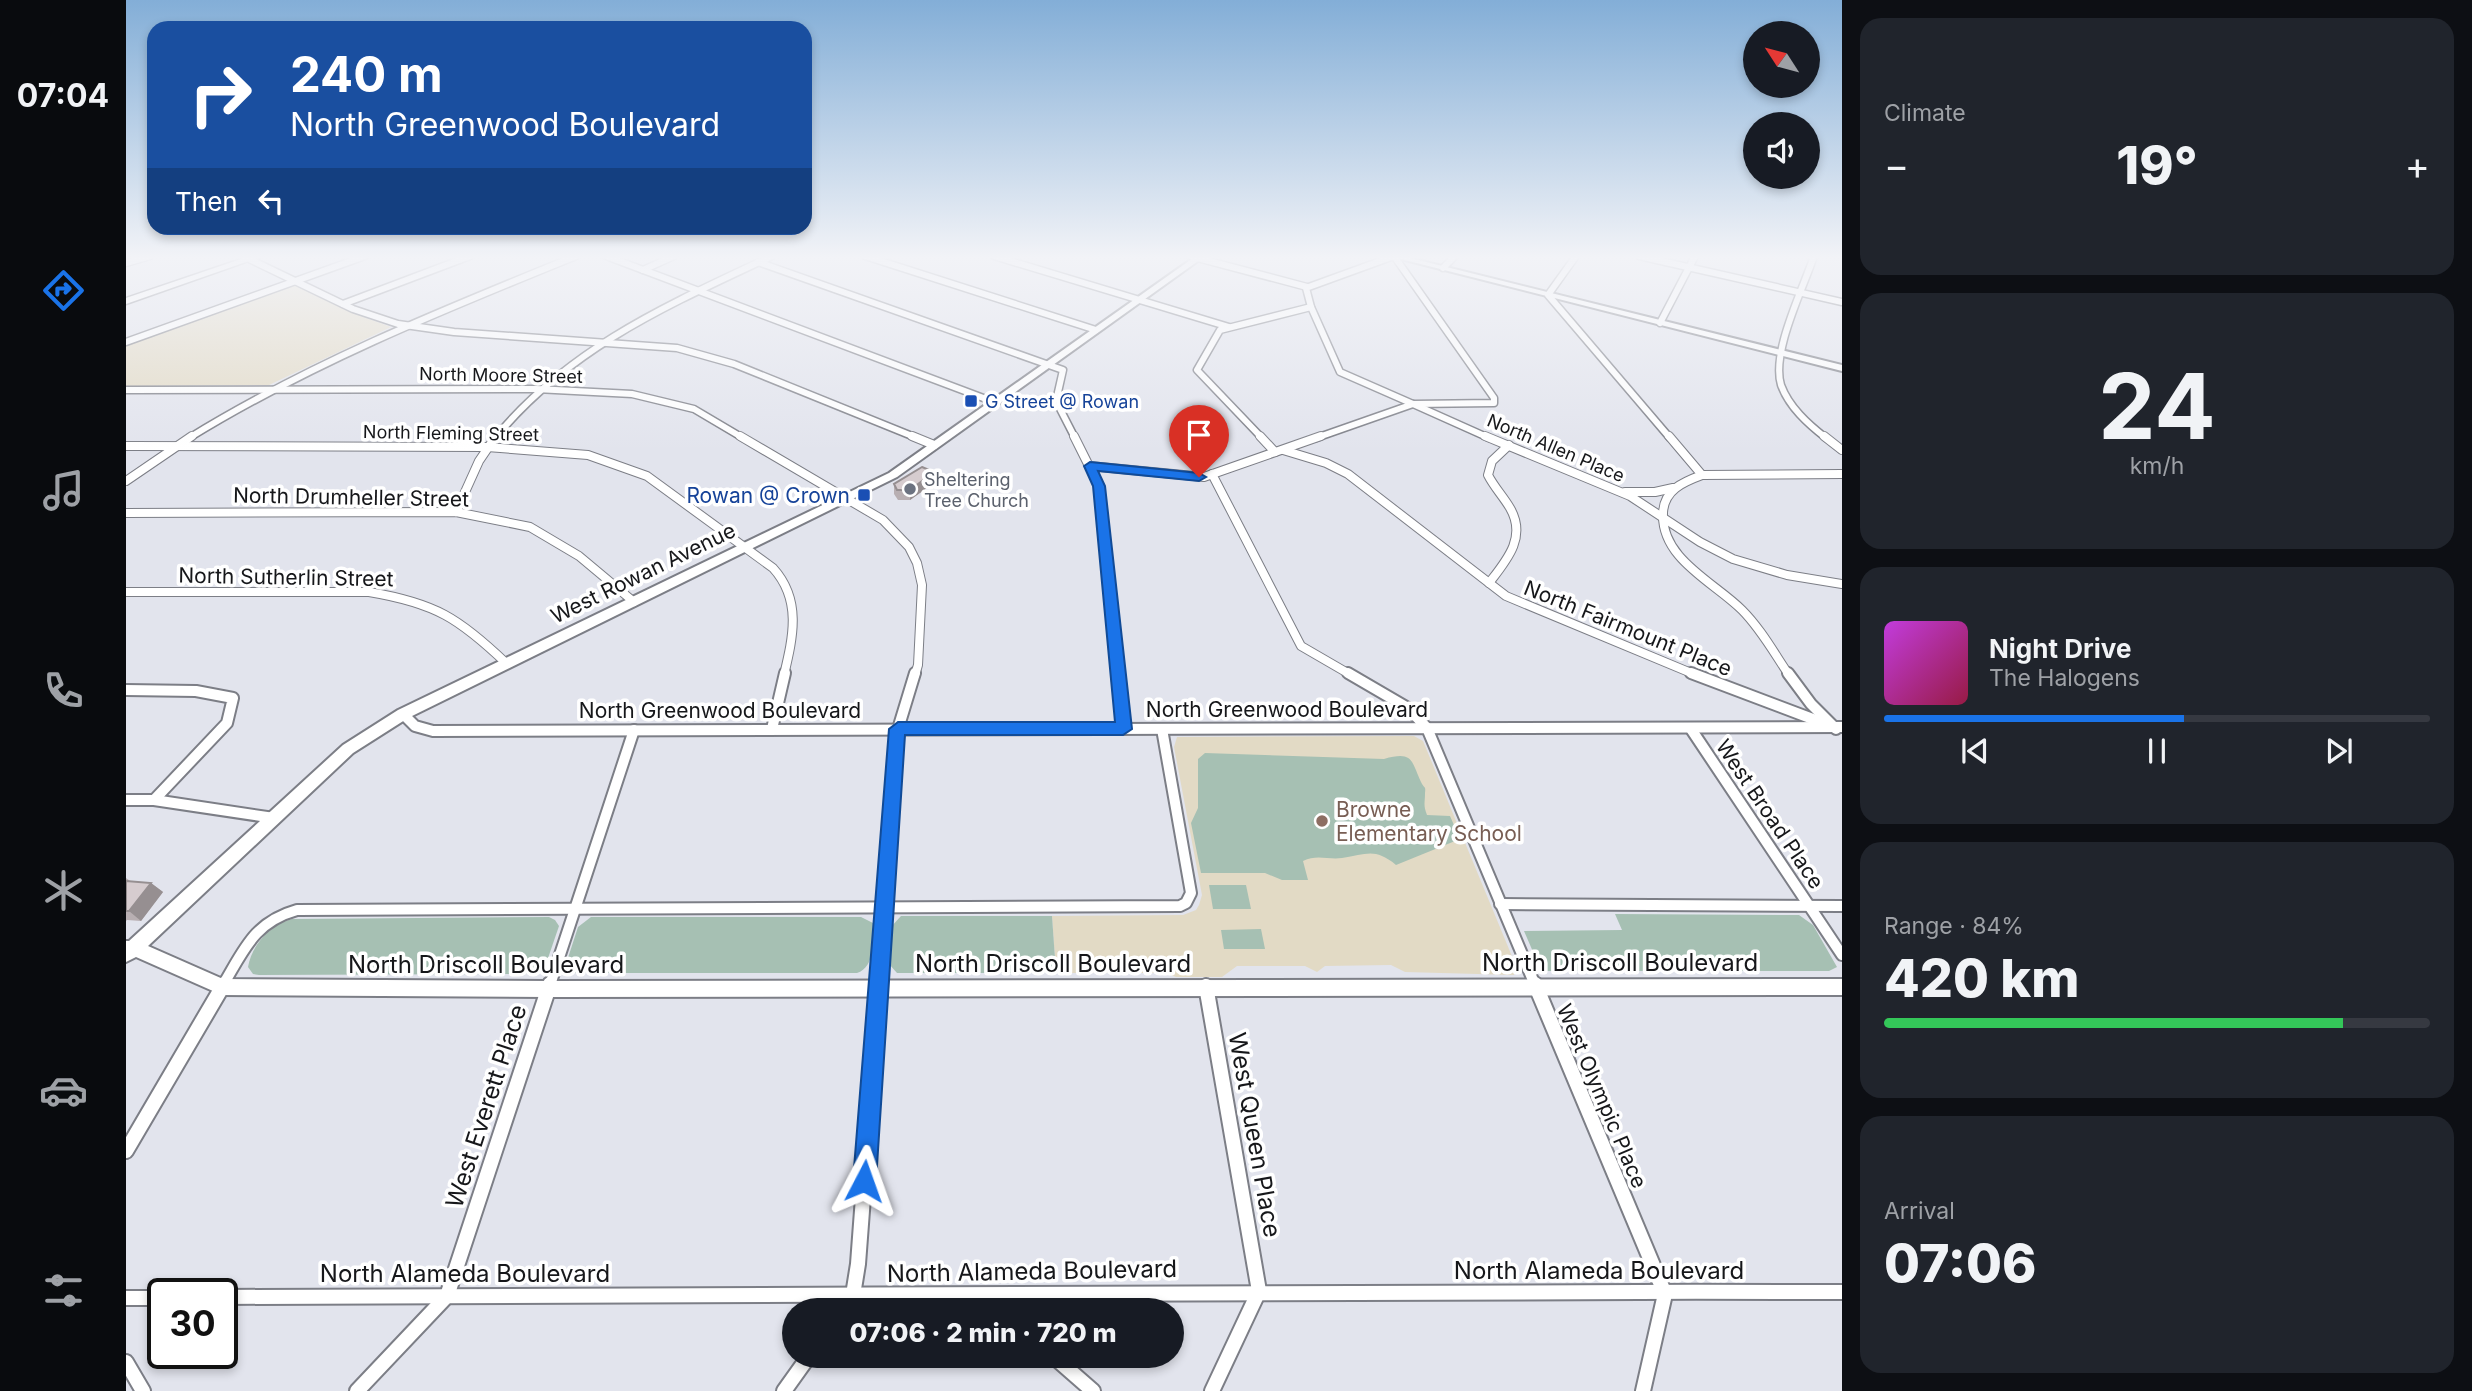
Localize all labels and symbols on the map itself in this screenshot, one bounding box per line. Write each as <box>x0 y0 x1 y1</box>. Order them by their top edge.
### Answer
north arrow <box>1743 21 1820 98</box>
street label: North Moore Street <box>419 363 583 387</box>
place label: G Street @ Rowan <box>985 391 1139 412</box>
marker: G Street @ Rowan <box>963 393 979 409</box>
pin <box>1169 405 1229 477</box>
street label: North Allen Place <box>1484 410 1628 486</box>
street label: North Fleming Street <box>363 421 539 445</box>
place label: Sheltering Tree Church <box>924 469 1029 511</box>
marker: Sheltering Tree Church <box>902 481 918 497</box>
street label: North Drumheller Street <box>233 482 469 512</box>
place label: Rowan @ Crown <box>686 483 850 508</box>
marker: Rowan @ Crown <box>856 487 872 503</box>
street label: West Rowan Avenue <box>547 517 739 629</box>
street label: North Sutherlin Street <box>178 563 394 591</box>
street label: North Fairmount Place <box>1520 575 1736 681</box>
street label: North Greenwood Boulevard <box>1146 697 1428 722</box>
street label: North Greenwood Boulevard <box>579 698 861 723</box>
street label: West Broad Place <box>1711 735 1829 893</box>
place label: Browne Elementary School <box>1336 797 1522 846</box>
marker: Browne Elementary School <box>1314 813 1330 829</box>
street label: North Driscoll Boulevard <box>1482 948 1758 977</box>
street label: North Driscoll Boulevard <box>915 949 1191 978</box>
street label: North Driscoll Boulevard <box>348 950 624 979</box>
street label: West Olympic Place <box>1552 1000 1652 1192</box>
street label: West Everett Place <box>439 1001 533 1211</box>
street label: West Queen Place <box>1223 1030 1287 1240</box>
position arrow <box>827 1144 901 1218</box>
street label: North Alameda Boulevard <box>887 1254 1177 1288</box>
street label: North Alameda Boulevard <box>1454 1256 1744 1285</box>
street label: North Alameda Boulevard <box>320 1259 610 1288</box>
speed limit sign: 30 <box>147 1278 238 1369</box>

